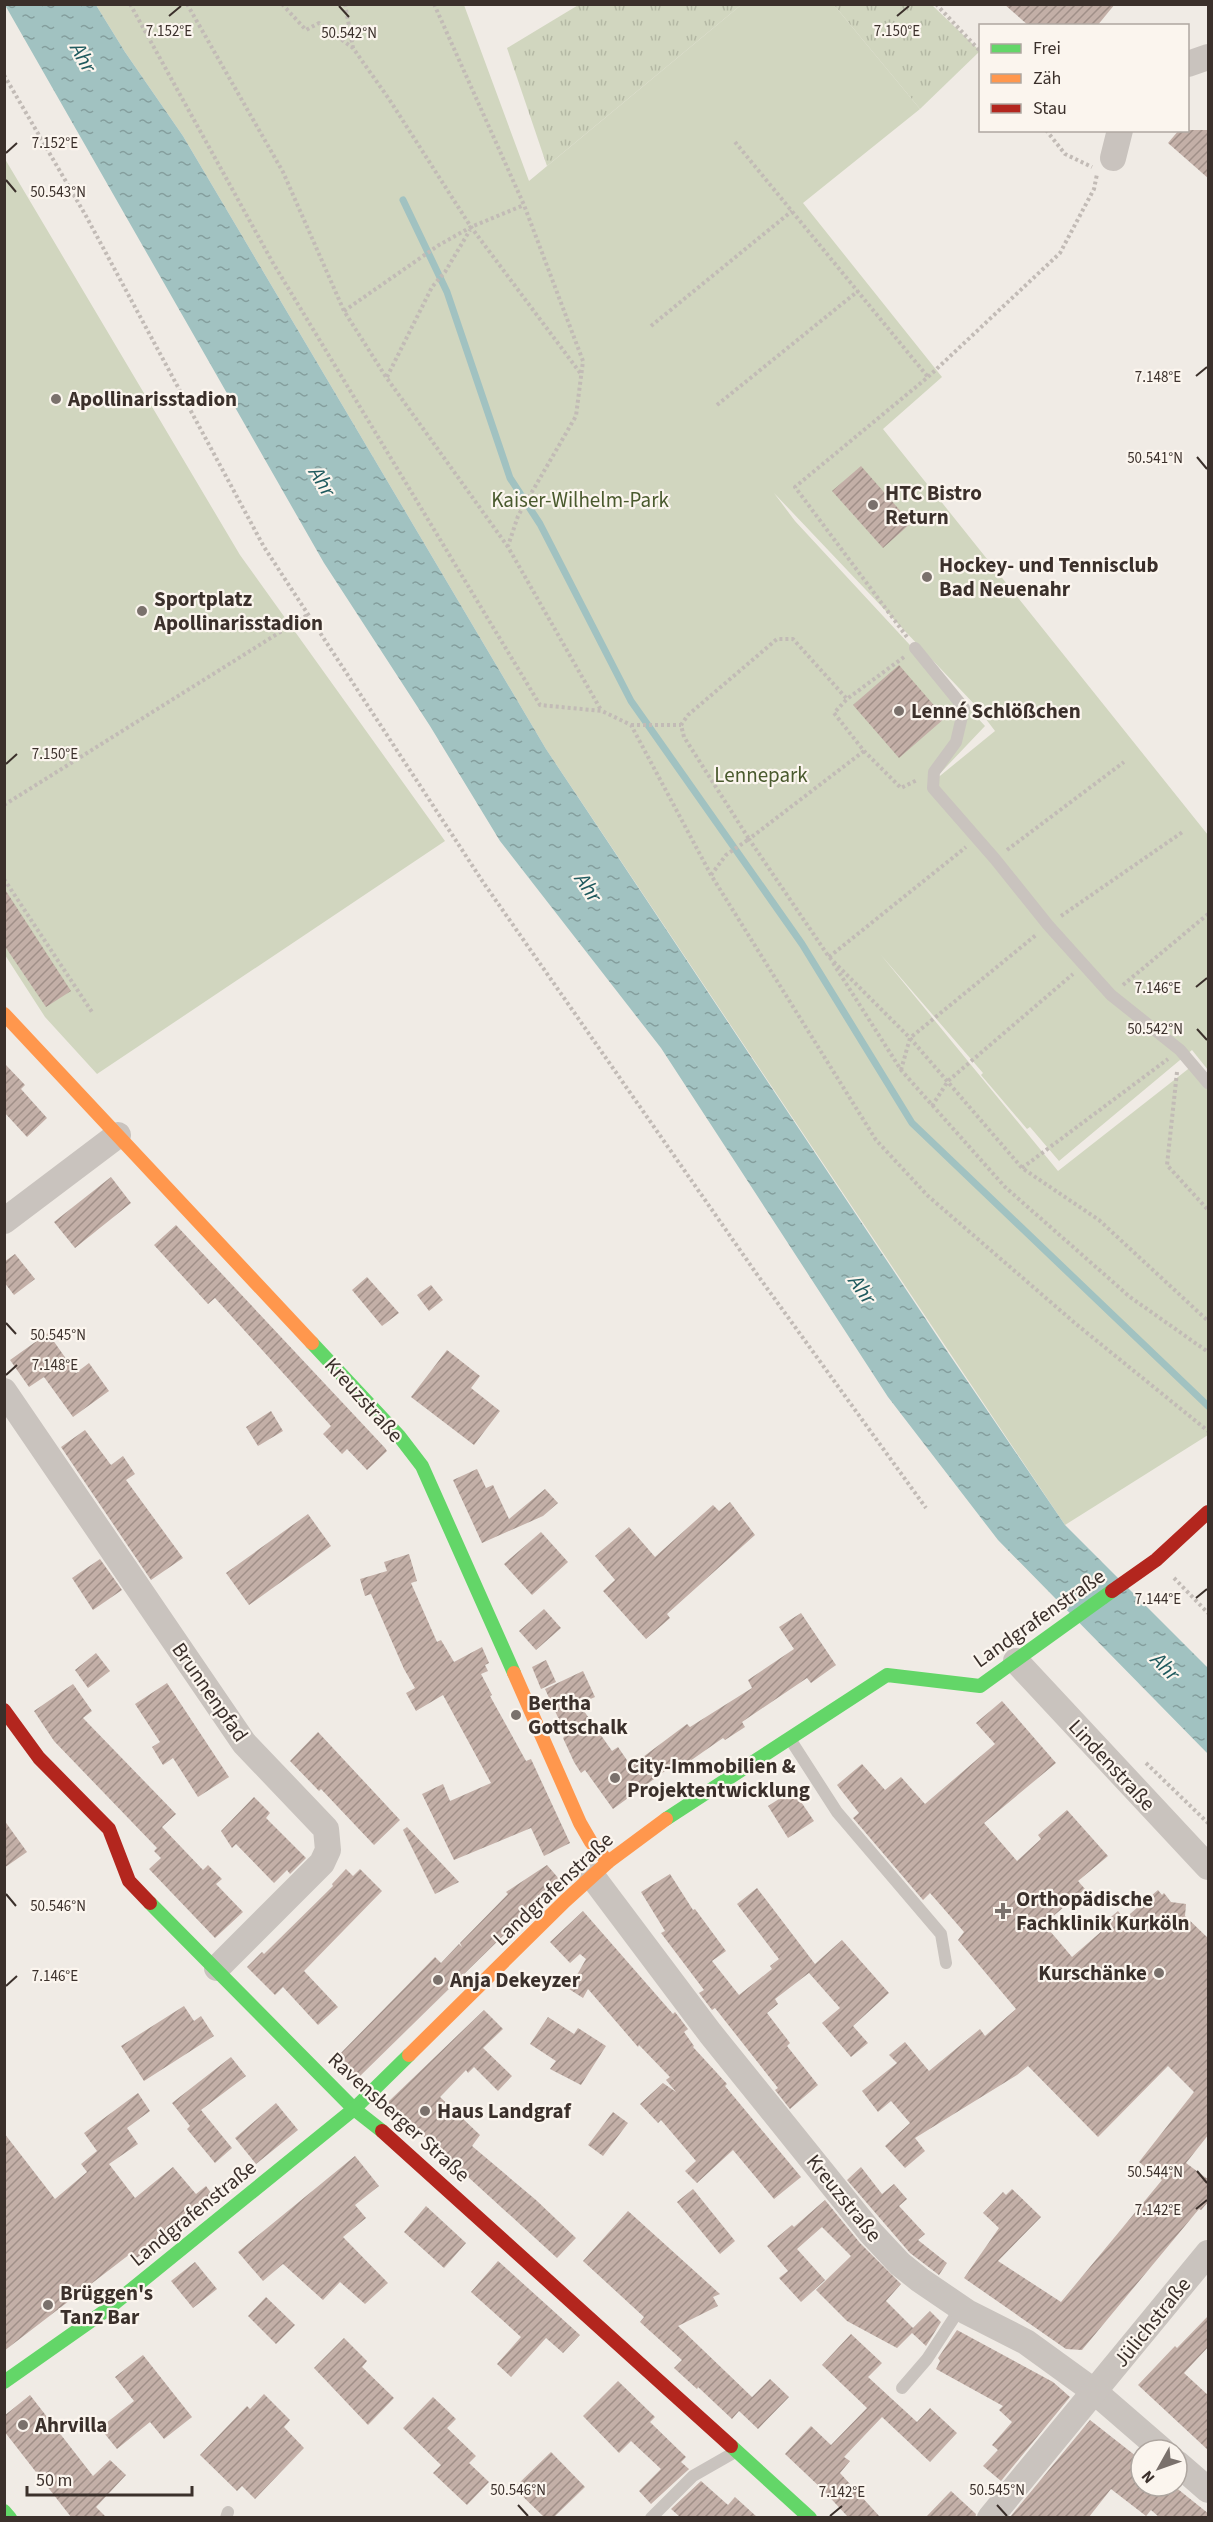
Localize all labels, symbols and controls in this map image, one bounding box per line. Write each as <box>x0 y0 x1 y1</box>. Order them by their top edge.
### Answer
text: 7.152°E <box>146 21 192 42</box>
text: 7.150°E <box>874 21 920 42</box>
text: 50.542°N <box>321 23 377 44</box>
legend <box>979 24 1189 132</box>
water label: Ahr <box>61 35 105 80</box>
text: Frei <box>1033 36 1061 61</box>
text: Zäh <box>1033 66 1061 91</box>
text: Stau <box>1033 96 1067 121</box>
text: 7.152°E <box>32 133 78 154</box>
text: 50.543°N <box>30 182 86 203</box>
text: 7.148°E <box>1135 367 1181 388</box>
place label: Apollinarisstadion <box>67 384 237 414</box>
marker: Apollinarisstadion <box>49 392 63 406</box>
text: 50.541°N <box>1127 448 1183 469</box>
water label: Ahr <box>300 459 344 504</box>
place label: HTC Bistro Return <box>885 478 982 532</box>
park label: Kaiser-Wilhelm-Park <box>491 485 669 515</box>
marker: HTC Bistro Return <box>866 498 880 512</box>
place label: Hockey- und Tennisclub Bad Neuenahr <box>939 550 1158 604</box>
marker: Hockey- und Tennisclub Bad Neuenahr <box>920 570 934 584</box>
place label: Sportplatz Apollinarisstadion <box>153 584 323 638</box>
marker: Sportplatz Apollinarisstadion <box>135 604 149 618</box>
place label: Lenné Schlößchen <box>911 696 1081 726</box>
marker: Lenné Schlößchen <box>892 704 906 718</box>
text: 7.150°E <box>32 744 78 765</box>
park label: Lennepark <box>714 760 808 790</box>
water label: Ahr <box>565 864 611 910</box>
text: 7.146°E <box>1135 978 1181 999</box>
text: 50.542°N <box>1127 1019 1183 1040</box>
water label: Ahr <box>839 1266 885 1312</box>
text: 50.545°N <box>30 1325 86 1346</box>
street label: Kreuzstraße <box>318 1351 410 1449</box>
text: 7.148°E <box>32 1355 78 1376</box>
street label: Landgrafenstraße <box>967 1561 1111 1675</box>
text: 7.144°E <box>1135 1589 1181 1610</box>
street label: Brunnenpfad <box>165 1636 255 1748</box>
water label: Ahr <box>1142 1643 1188 1690</box>
place label: Bertha Gottschalk <box>528 1688 628 1742</box>
marker: Bertha Gottschalk <box>509 1708 523 1722</box>
street label: Lindenstraße <box>1062 1712 1162 1818</box>
place label: City-Immobilien & Projektentwicklung <box>627 1751 810 1805</box>
marker: City-Immobilien & Projektentwicklung <box>608 1771 622 1785</box>
street label: Landgrafenstraße <box>486 1825 620 1953</box>
place label: Orthopädische Fachklinik Kurköln <box>1016 1884 1189 1938</box>
text: 50.546°N <box>30 1896 86 1917</box>
marker: Orthopädische Fachklinik Kurköln <box>994 1902 1012 1920</box>
place label: Kurschänke <box>1038 1958 1147 1988</box>
place label: Anja Dekeyzer <box>449 1965 581 1995</box>
text: 7.146°E <box>32 1966 78 1987</box>
marker: Kurschänke <box>1152 1966 1166 1980</box>
marker: Anja Dekeyzer <box>431 1973 445 1987</box>
street label: Ravensberger Straße <box>321 2045 477 2189</box>
place label: Haus Landgraf <box>437 2096 572 2126</box>
marker: Haus Landgraf <box>418 2104 432 2118</box>
street label: Kreuzstraße <box>799 2148 889 2248</box>
street label: Landgrafenstraße <box>123 2153 263 2273</box>
text: 50.544°N <box>1127 2162 1183 2183</box>
text: 7.142°E <box>1135 2200 1181 2221</box>
street label: Jülichstraße <box>1106 2270 1198 2374</box>
place label: Brüggen's Tanz Bar <box>60 2278 153 2332</box>
marker: Brüggen's Tanz Bar <box>41 2298 55 2312</box>
place label: Ahrvilla <box>34 2410 107 2440</box>
marker: Ahrvilla <box>16 2418 30 2432</box>
north arrow <box>1129 2438 1189 2498</box>
scale bar <box>27 2459 192 2497</box>
text: N <box>1136 2466 1160 2488</box>
text: 50 m <box>36 2468 72 2493</box>
text: 50.546°N <box>490 2480 546 2501</box>
text: 50.545°N <box>969 2480 1025 2501</box>
text: 7.142°E <box>819 2482 865 2503</box>

